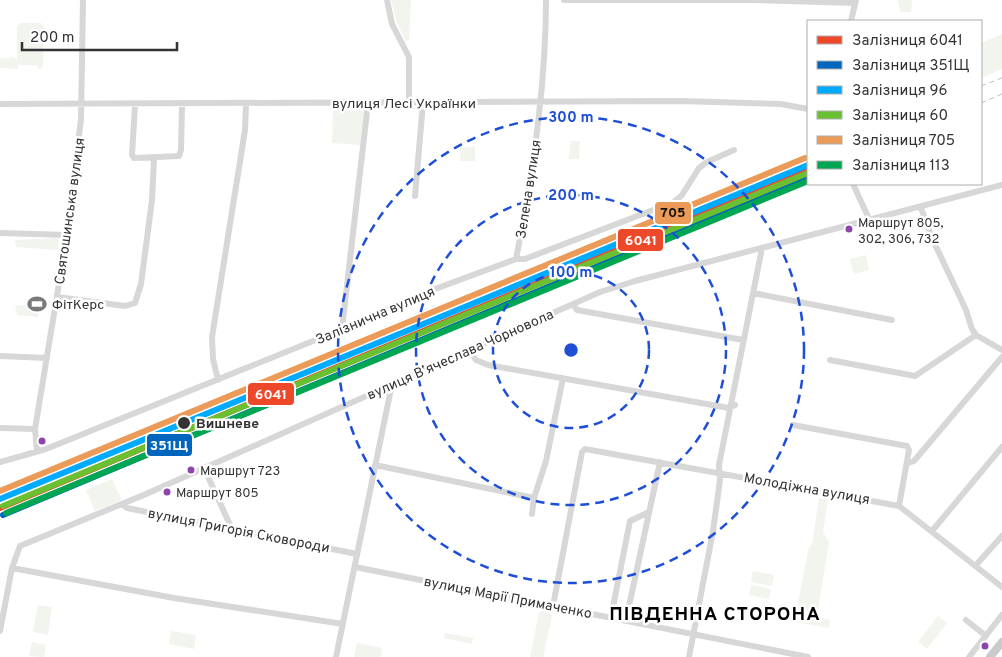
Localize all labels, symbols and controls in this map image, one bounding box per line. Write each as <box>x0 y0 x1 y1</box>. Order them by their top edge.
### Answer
scale bar <box>22 20 178 52</box>
legend <box>807 20 982 185</box>
text: 200 m <box>30 29 75 48</box>
text: Залізниця 6041 <box>852 32 963 51</box>
text: Залізниця 351Щ <box>852 57 970 76</box>
text: Залізниця 96 <box>852 82 947 101</box>
street label: вулиця Лесі Українки <box>332 96 476 113</box>
text: Залізниця 60 <box>852 107 948 126</box>
text: 300 m <box>548 109 594 128</box>
text: Залізниця 705 <box>852 132 955 151</box>
street label: Святошинська вулиця <box>52 137 89 286</box>
street label: Зелена вулиця <box>513 139 546 240</box>
text: Залізниця 113 <box>852 157 950 176</box>
text: 200 m <box>548 187 594 206</box>
line badge: 705 <box>654 201 692 225</box>
text: 705 <box>660 205 686 222</box>
place label: Маршрут 805, 302, 306, 732 <box>858 216 944 248</box>
marker: Маршрут 805, 302, 306, 732 <box>844 224 854 234</box>
line badge: 6041 <box>617 228 664 252</box>
text: 6041 <box>625 233 657 250</box>
text: 100 m <box>550 264 592 283</box>
street label: Залізнична вулиця <box>313 284 438 349</box>
sports icon: ФітКерс <box>26 293 48 315</box>
place label: ФітКерс <box>52 297 104 314</box>
street label: вулиця Вʼячеслава Чорновола <box>365 306 557 404</box>
centre of rings <box>562 341 580 359</box>
line badge: 6041 <box>247 382 295 406</box>
text: 6041 <box>255 387 287 404</box>
marker: Вишневе <box>176 415 192 431</box>
place label: Вишневе <box>196 416 259 433</box>
line badge: 351Щ <box>146 433 193 457</box>
unlabelled marker <box>37 436 47 446</box>
text: 351Щ <box>150 438 188 455</box>
place label: Маршрут 723 <box>200 464 280 480</box>
marker: Маршрут 723 <box>186 465 196 475</box>
street label: Молодіжна вулиця <box>742 470 871 509</box>
place label: Маршрут 805 <box>176 486 259 502</box>
marker: Маршрут 805 <box>162 487 172 497</box>
street label: вулиця Григорія Сковороди <box>146 505 331 557</box>
street label: вулиця Марії Примаченко <box>422 574 593 623</box>
district label: ПІВДЕННА СТОРОНА <box>609 603 821 627</box>
unlabelled marker <box>980 641 990 651</box>

